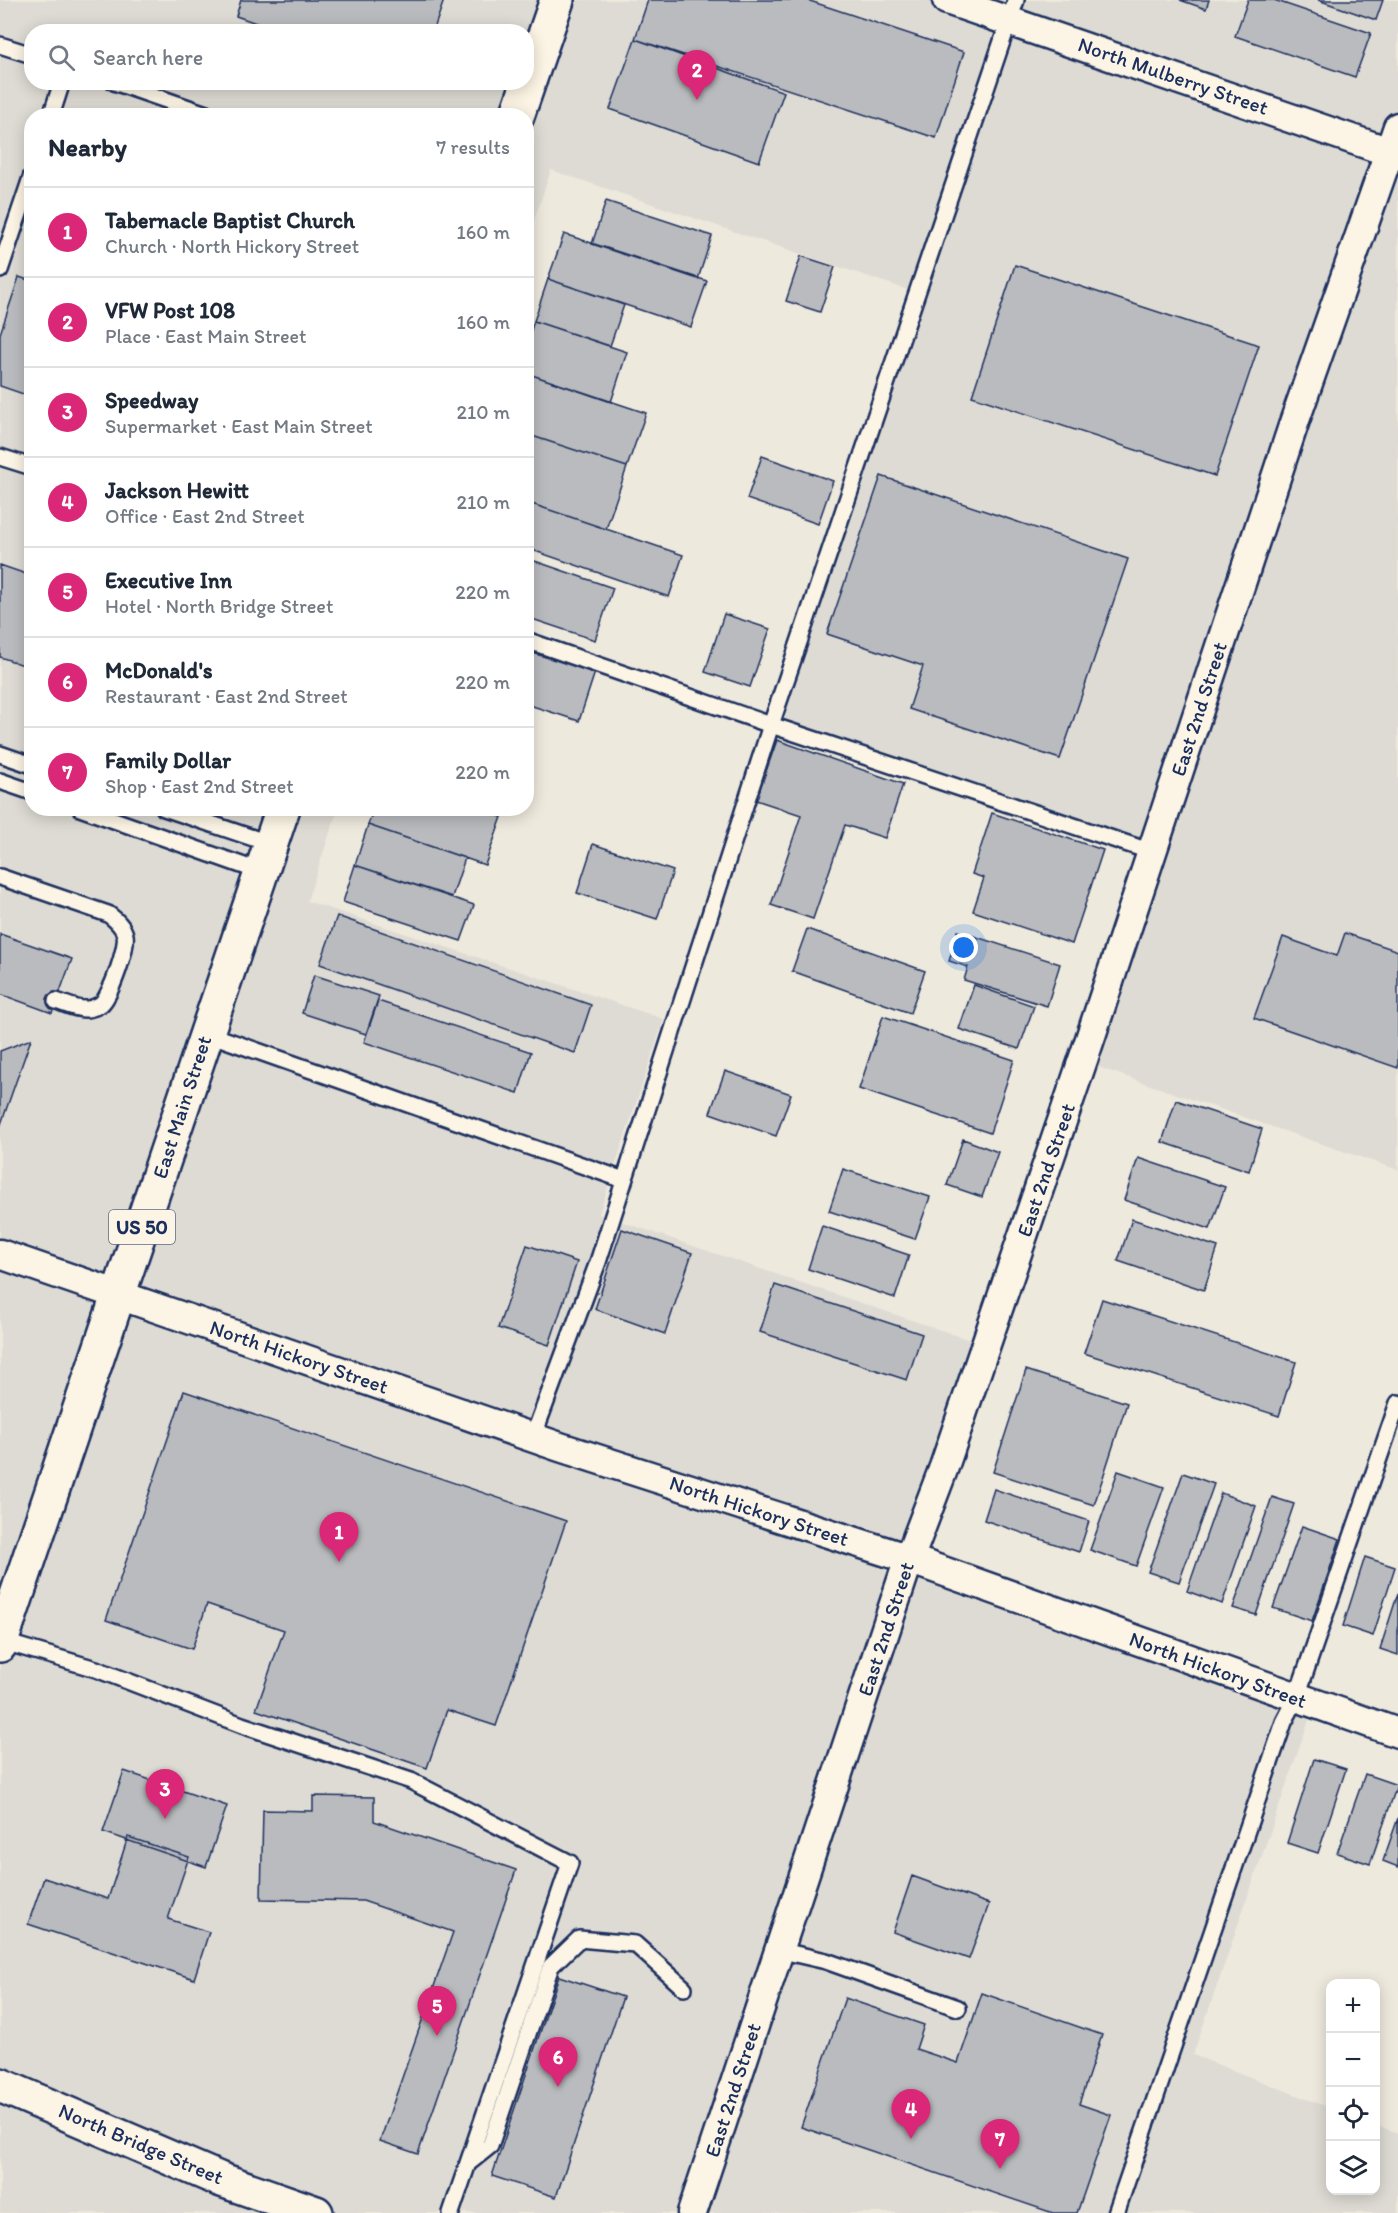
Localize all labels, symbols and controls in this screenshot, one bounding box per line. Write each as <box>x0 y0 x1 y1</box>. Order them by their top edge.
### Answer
search box <box>24 24 534 90</box>
street label: North Mulberry Street <box>1075 31 1272 120</box>
icon: search <box>45 41 78 74</box>
text: Search here <box>93 44 203 71</box>
pin: 2 <box>678 51 716 100</box>
text: Nearby <box>48 131 127 163</box>
text: 7 results <box>436 135 510 159</box>
text: Tabernacle Baptist Church <box>105 207 355 234</box>
text: 1 <box>63 220 72 244</box>
text: 160 m <box>457 220 510 244</box>
text: Church · North Hickory Street <box>105 234 359 258</box>
text: VFW Post 108 <box>105 297 235 324</box>
text: 2 <box>62 310 73 334</box>
text: 160 m <box>457 310 510 334</box>
text: Place · East Main Street <box>105 324 307 348</box>
text: Speedway <box>105 387 198 414</box>
text: 3 <box>62 400 73 424</box>
text: 210 m <box>457 400 510 424</box>
text: Supermarket · East Main Street <box>105 414 373 438</box>
text: Jackson Hewitt <box>105 477 249 504</box>
text: 4 <box>61 490 74 514</box>
text: 210 m <box>457 490 510 514</box>
text: Office · East 2nd Street <box>105 504 305 528</box>
text: Executive Inn <box>105 567 232 594</box>
text: 5 <box>62 580 73 604</box>
text: 220 m <box>455 580 510 604</box>
text: Hotel · North Bridge Street <box>105 594 333 618</box>
street label: East 2nd Street <box>1165 638 1232 779</box>
text: McDonald's <box>105 657 213 684</box>
text: 6 <box>62 670 73 694</box>
text: 220 m <box>455 670 510 694</box>
text: Restaurant · East 2nd Street <box>105 684 348 708</box>
text: Family Dollar <box>105 747 231 774</box>
text: 7 <box>63 760 72 784</box>
text: 220 m <box>455 760 510 784</box>
text: Shop · East 2nd Street <box>105 774 294 798</box>
your location <box>949 933 978 962</box>
street label: East Main Street <box>147 1032 216 1181</box>
street label: East 2nd Street <box>1011 1100 1080 1240</box>
road number: US 50 <box>109 1210 175 1244</box>
street label: North Hickory Street <box>207 1314 392 1399</box>
street label: North Hickory Street <box>666 1470 852 1551</box>
pin: 1 <box>320 1512 358 1562</box>
street label: East 2nd Street <box>852 1558 919 1699</box>
street label: North Hickory Street <box>1126 1626 1310 1713</box>
pin: 3 <box>146 1770 184 1819</box>
map controls <box>1326 1979 1380 2195</box>
button: + <box>1326 1979 1380 2033</box>
pin: 5 <box>418 1986 456 2036</box>
street label: East 2nd Street <box>699 2019 766 2160</box>
button: − <box>1326 2033 1380 2087</box>
pin: 6 <box>538 2038 578 2087</box>
button: locate <box>1326 2087 1380 2141</box>
pin: 4 <box>892 2090 930 2139</box>
street label: North Bridge Street <box>55 2098 227 2190</box>
pin: 7 <box>980 2120 1020 2169</box>
button: layers <box>1326 2141 1380 2195</box>

